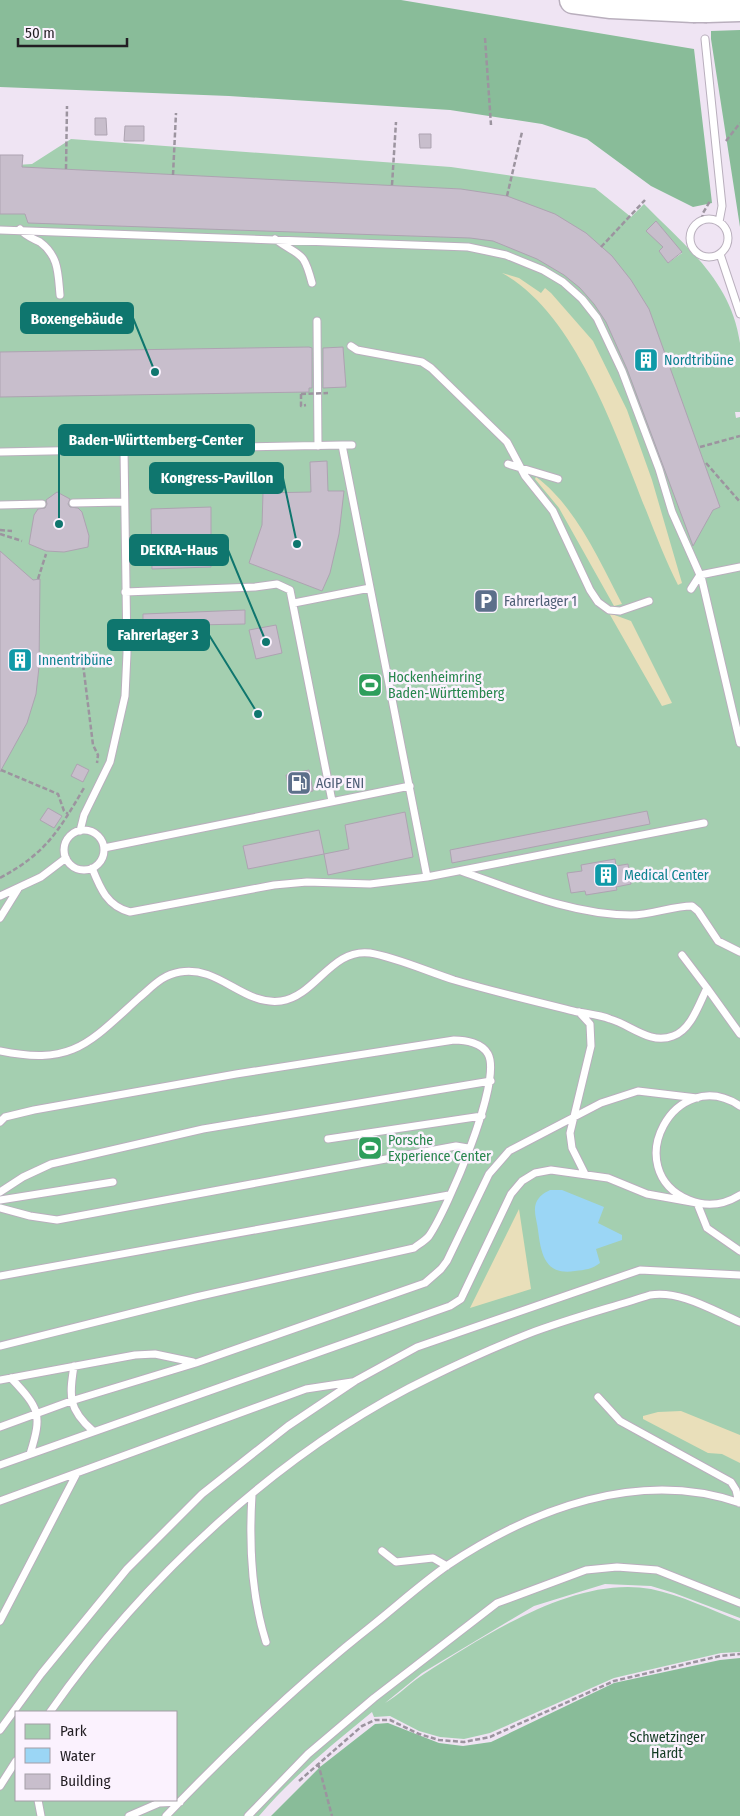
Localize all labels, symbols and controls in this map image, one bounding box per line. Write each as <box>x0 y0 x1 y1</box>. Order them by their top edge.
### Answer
scale bar <box>18 15 126 47</box>
text: 50 m <box>25 24 55 42</box>
callout: Boxengebäude <box>21 303 133 333</box>
text: Boxengebäude <box>31 310 124 328</box>
building icon: Nordtribüne <box>633 347 659 373</box>
place label: Nordtribüne <box>664 352 734 369</box>
callout: Baden-Württemberg-Center <box>59 425 254 455</box>
text: Baden-Württemberg-Center <box>69 431 244 449</box>
callout: Kongress-Pavillon <box>150 463 283 493</box>
text: Kongress-Pavillon <box>161 469 273 487</box>
callout: DEKRA-Haus <box>130 535 228 565</box>
text: DEKRA-Haus <box>140 541 218 559</box>
parking icon: Fahrerlager 1 <box>473 588 499 614</box>
place label: Fahrerlager 1 <box>504 593 577 610</box>
callout: Fahrerlager 3 <box>108 620 209 650</box>
text: Fahrerlager 3 <box>118 626 198 644</box>
building icon: Innentribüne <box>7 647 33 673</box>
place label: Innentribüne <box>38 652 113 669</box>
place label: Hockenheimring Baden-Württemberg <box>388 669 505 702</box>
sports icon: Hockenheimring Baden-Württemberg <box>357 672 383 698</box>
fuel station icon: AGIP ENI <box>286 770 312 796</box>
place label: AGIP ENI <box>316 775 364 792</box>
building icon: Medical Center <box>593 862 619 888</box>
place label: Medical Center <box>624 867 709 884</box>
place label: Porsche Experience Center <box>388 1132 491 1165</box>
sports icon: Porsche Experience Center <box>357 1135 383 1161</box>
legend <box>15 1711 178 1801</box>
text: Park <box>60 1722 87 1740</box>
park label: Schwetzinger Hardt <box>629 1729 705 1762</box>
text: Water <box>60 1747 96 1765</box>
text: Building <box>60 1772 111 1790</box>

